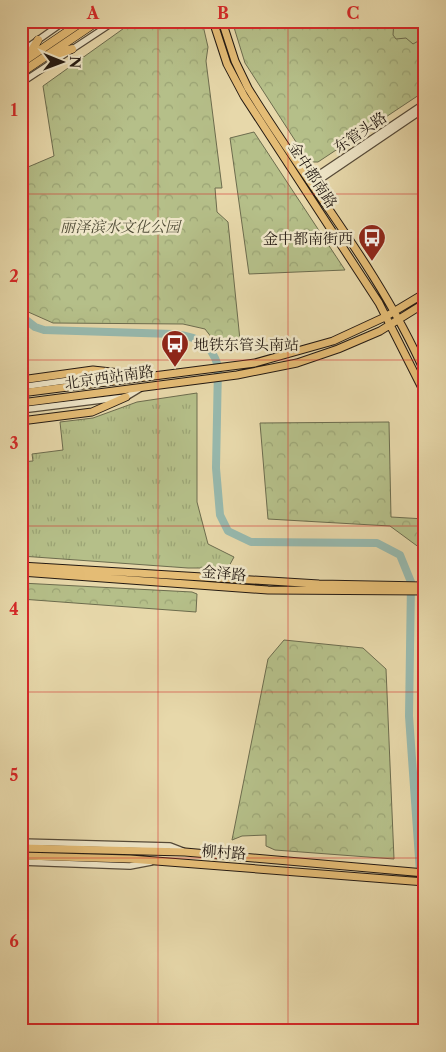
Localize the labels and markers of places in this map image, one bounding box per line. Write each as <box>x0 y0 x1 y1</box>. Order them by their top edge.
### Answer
bus stop icon: 金中都南街西 <box>357 223 387 262</box>
place label: 金中都南街西 <box>263 229 353 248</box>
bus stop icon: 地铁东管头南站 <box>160 329 190 368</box>
place label: 地铁东管头南站 <box>194 335 299 354</box>

